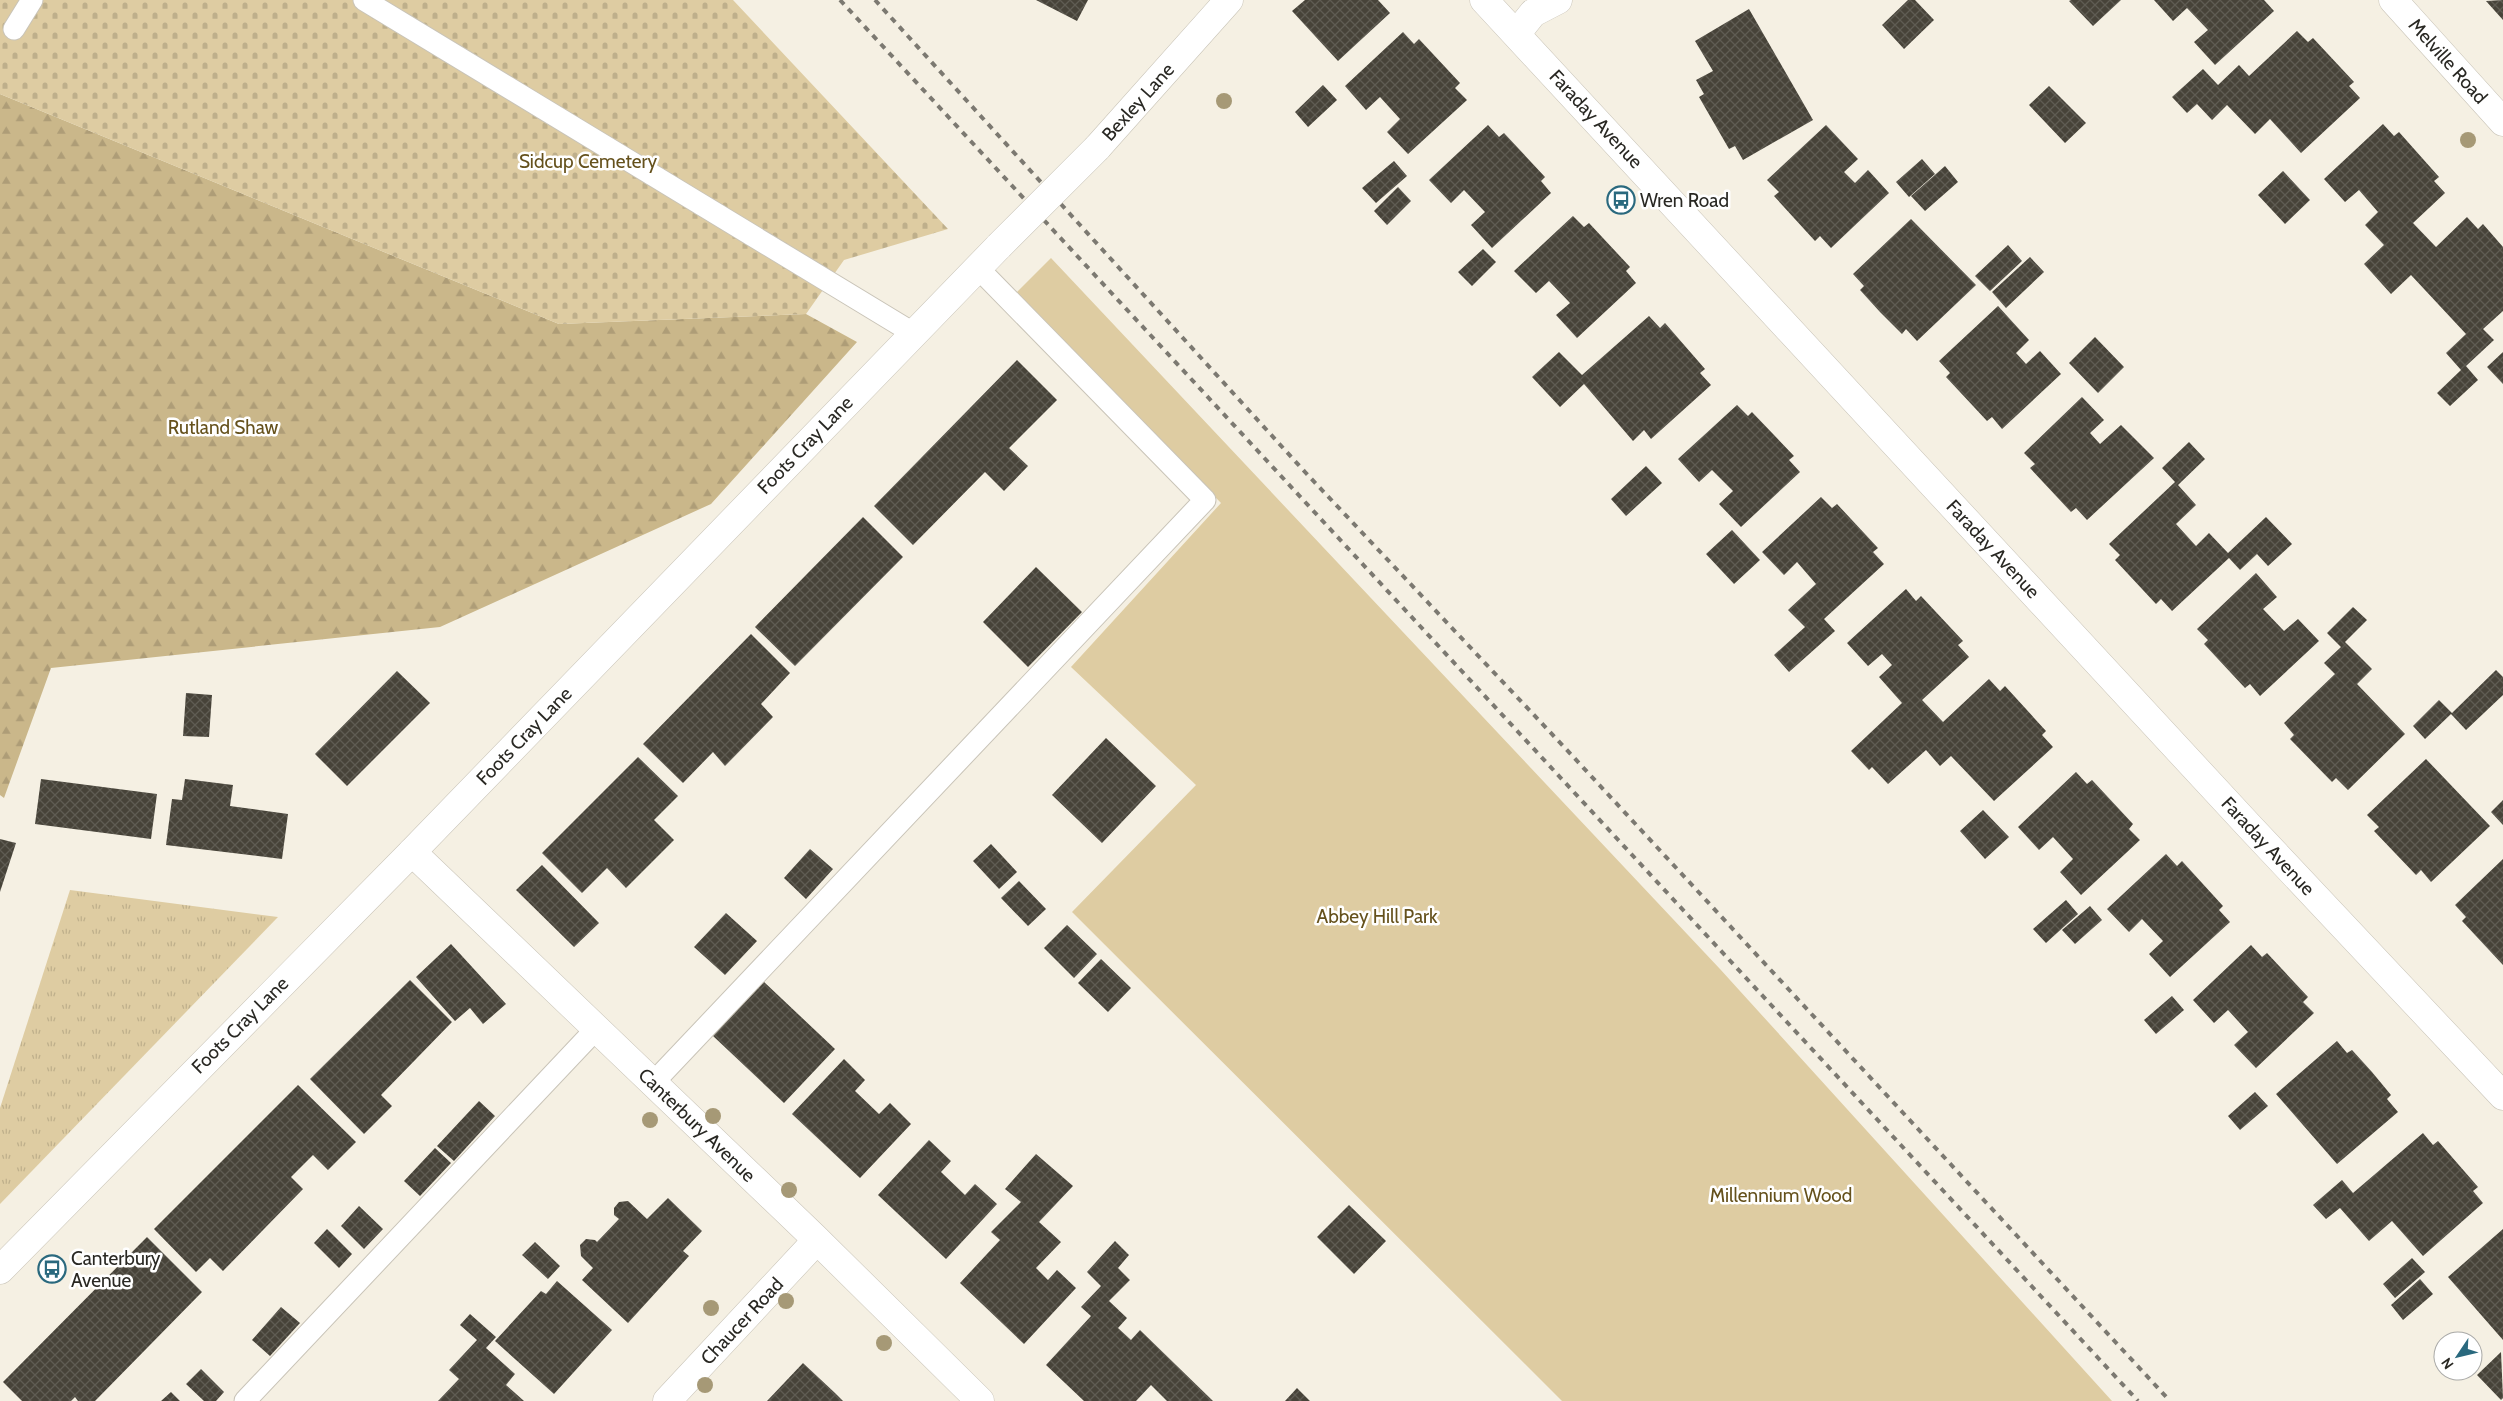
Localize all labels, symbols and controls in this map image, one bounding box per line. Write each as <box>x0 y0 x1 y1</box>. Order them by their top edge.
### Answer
street label: Melville Road <box>2404 14 2492 108</box>
street label: Bexley Lane <box>1097 58 1179 146</box>
street label: Faraday Avenue <box>1544 65 1648 173</box>
park label: Sidcup Cemetery <box>519 150 658 173</box>
bus stop icon: Wren Road <box>1606 185 1636 215</box>
place label: Wren Road <box>1640 189 1729 212</box>
street label: Foots Cray Lane <box>752 391 858 499</box>
park label: Rutland Shaw <box>168 416 279 439</box>
street label: Faraday Avenue <box>1941 495 2045 603</box>
street label: Foots Cray Lane <box>471 682 577 790</box>
street label: Faraday Avenue <box>2216 792 2320 900</box>
park label: Abbey Hill Park <box>1316 905 1438 928</box>
street label: Foots Cray Lane <box>187 972 293 1078</box>
street label: Canterbury Avenue <box>634 1063 761 1187</box>
park label: Millennium Wood <box>1710 1184 1852 1207</box>
place label: Canterbury Avenue <box>71 1247 161 1292</box>
bus stop icon: Canterbury Avenue <box>37 1254 67 1284</box>
street label: Chaucer Road <box>696 1273 788 1369</box>
north arrow <box>2433 1331 2483 1381</box>
text: N <box>2437 1354 2458 1373</box>

